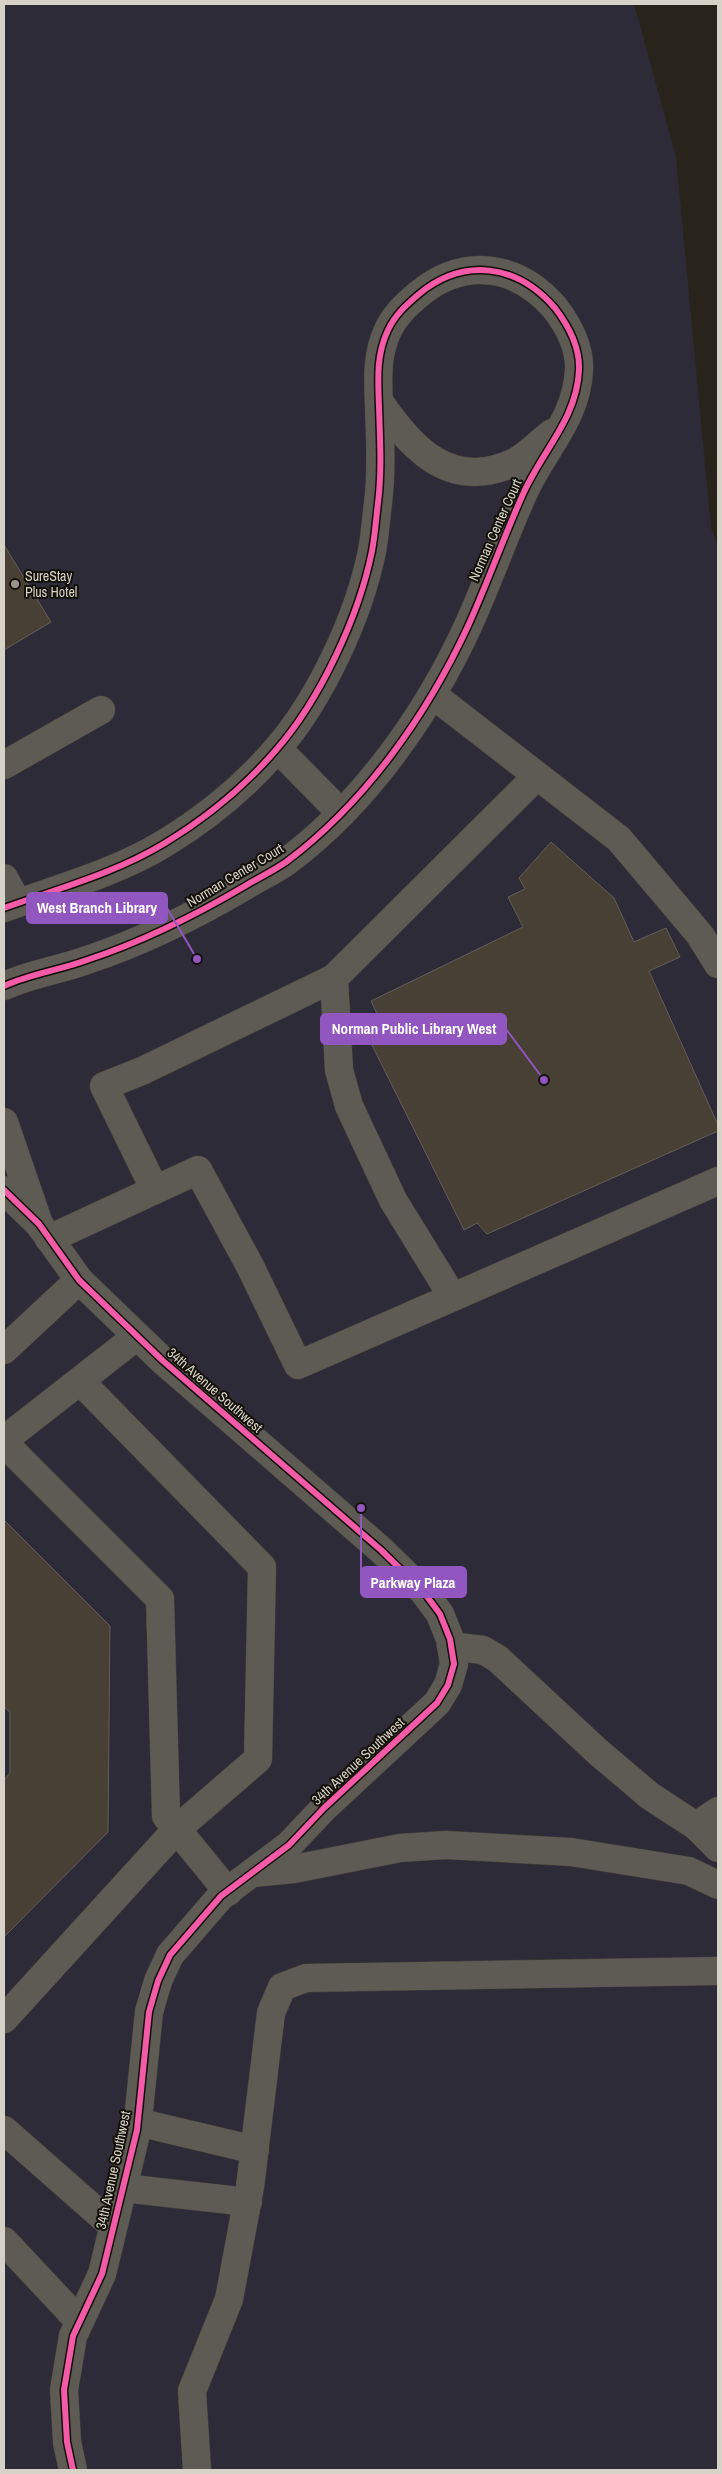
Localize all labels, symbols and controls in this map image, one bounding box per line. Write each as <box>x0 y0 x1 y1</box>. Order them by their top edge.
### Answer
street label: Norman Center Court <box>464 476 526 584</box>
place label: SureStay Plus Hotel <box>25 567 77 601</box>
marker: SureStay Plus Hotel <box>9 578 21 590</box>
street label: Norman Center Court <box>183 839 287 911</box>
callout: West Branch Library <box>27 893 167 923</box>
text: West Branch Library <box>37 897 157 918</box>
callout: Norman Public Library West <box>321 1014 506 1044</box>
text: Norman Public Library West <box>332 1018 496 1039</box>
street label: 34th Avenue Southwest <box>164 1344 266 1436</box>
callout: Parkway Plaza <box>361 1567 466 1597</box>
text: Parkway Plaza <box>371 1572 456 1593</box>
street label: 34th Avenue Southwest <box>308 1713 408 1809</box>
street label: 34th Avenue Southwest <box>92 2109 134 2231</box>

